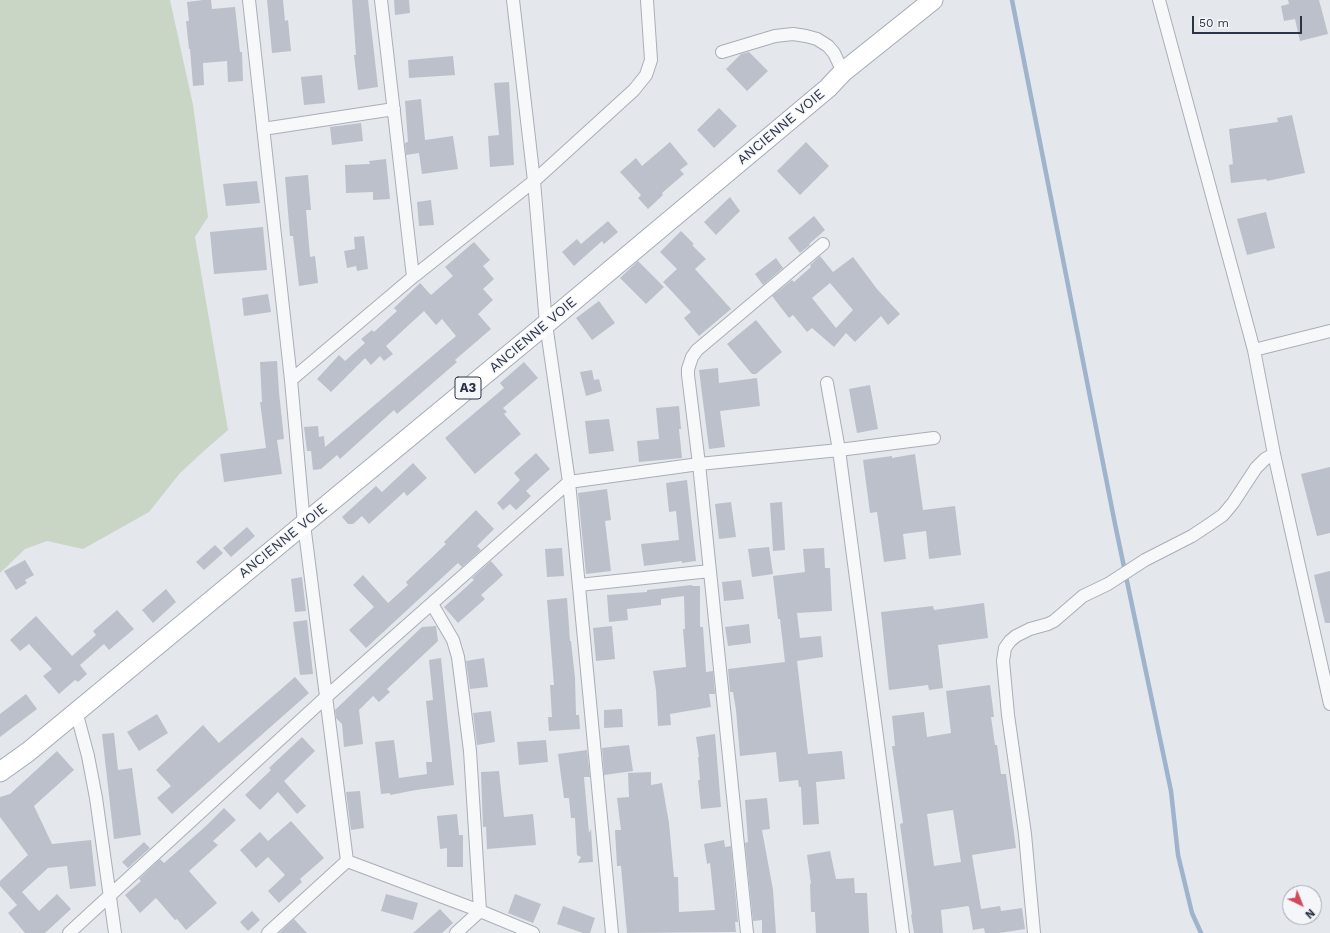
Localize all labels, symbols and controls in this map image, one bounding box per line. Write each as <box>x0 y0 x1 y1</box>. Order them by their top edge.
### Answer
scale bar <box>1194 8 1304 34</box>
text: 50 m <box>1199 16 1229 30</box>
street label: ANCIENNE VOIE <box>734 86 828 168</box>
street label: ANCIENNE VOIE <box>486 294 580 376</box>
road number: A3 <box>455 377 481 399</box>
street label: ANCIENNE VOIE <box>235 500 331 582</box>
north arrow <box>1282 885 1322 925</box>
text: N <box>1302 906 1317 921</box>

